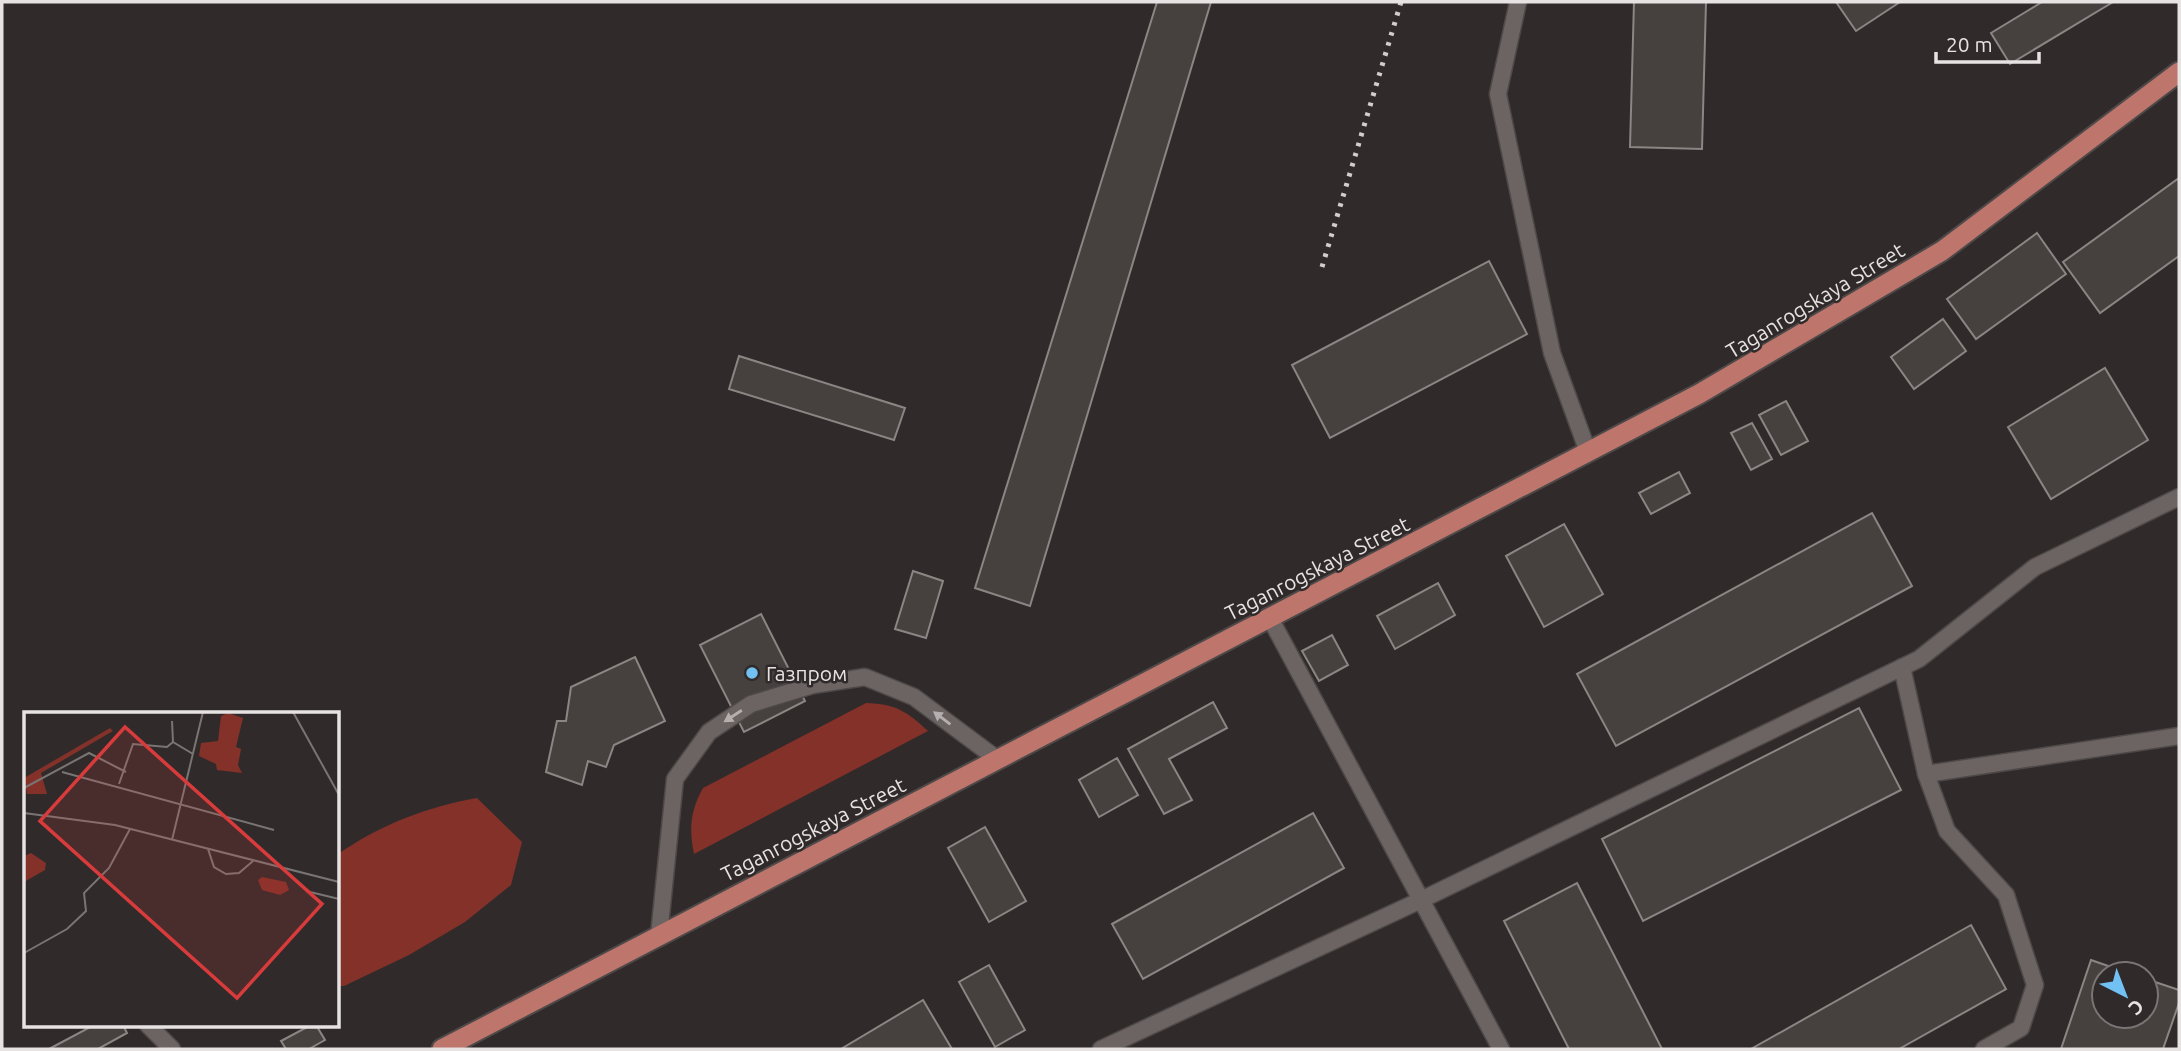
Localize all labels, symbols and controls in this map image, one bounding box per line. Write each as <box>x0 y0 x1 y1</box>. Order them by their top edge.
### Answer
scale bar <box>1936 21 2039 65</box>
text: 20 m <box>1946 32 1993 56</box>
street label: Taganrogskaya Street <box>1722 237 1908 363</box>
street label: Taganrogskaya Street <box>1221 511 1413 625</box>
place label: Газпром <box>766 661 847 685</box>
marker: Газпром <box>744 665 760 681</box>
one-way arrow <box>723 709 742 722</box>
one-way arrow <box>933 711 952 725</box>
inset map <box>24 712 340 1026</box>
street label: Taganrogskaya Street <box>717 772 909 886</box>
north arrow <box>2090 960 2160 1030</box>
text: С <box>2124 995 2148 1020</box>

